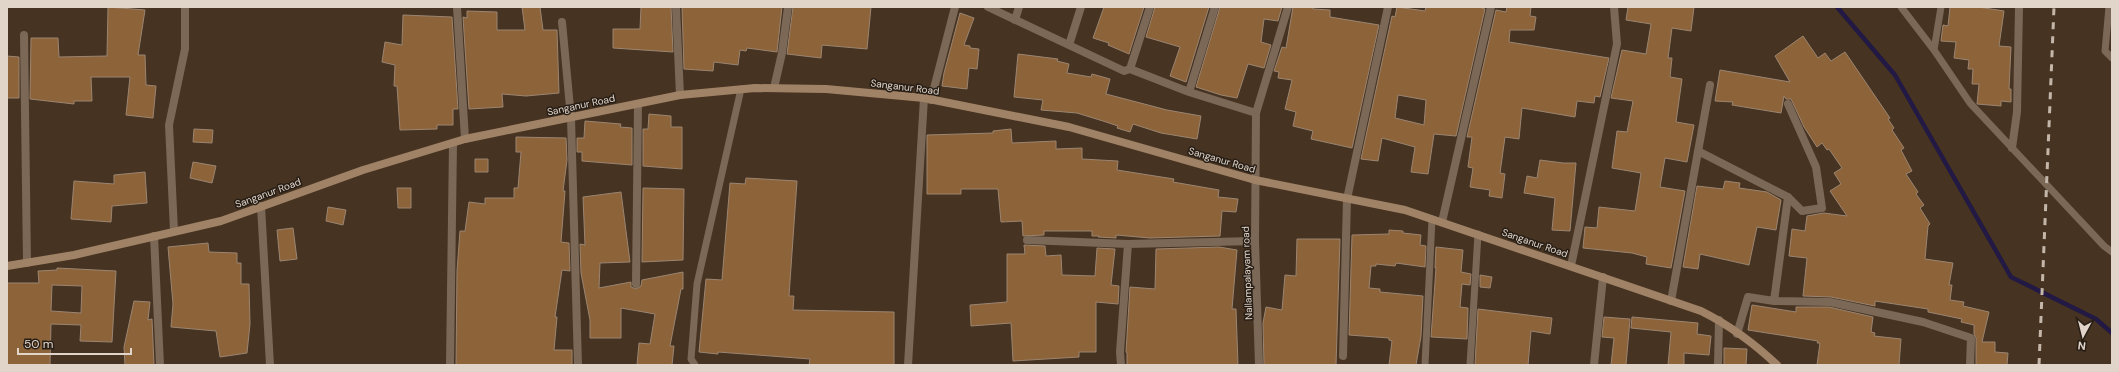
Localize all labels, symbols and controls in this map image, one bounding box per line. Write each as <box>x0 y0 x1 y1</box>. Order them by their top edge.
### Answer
street label: Sanganur Road <box>870 76 940 98</box>
street label: Sanganur Road <box>546 91 616 119</box>
street label: Sanganur Road <box>1187 144 1257 176</box>
street label: Sanganur Road <box>233 175 303 211</box>
street label: Nallampalayam road <box>1239 226 1255 320</box>
street label: Sanganur Road <box>1500 226 1570 260</box>
north arrow <box>2063 316 2103 356</box>
scale bar <box>18 330 131 356</box>
text: 50 m <box>24 336 53 352</box>
text: N <box>2077 338 2087 353</box>

